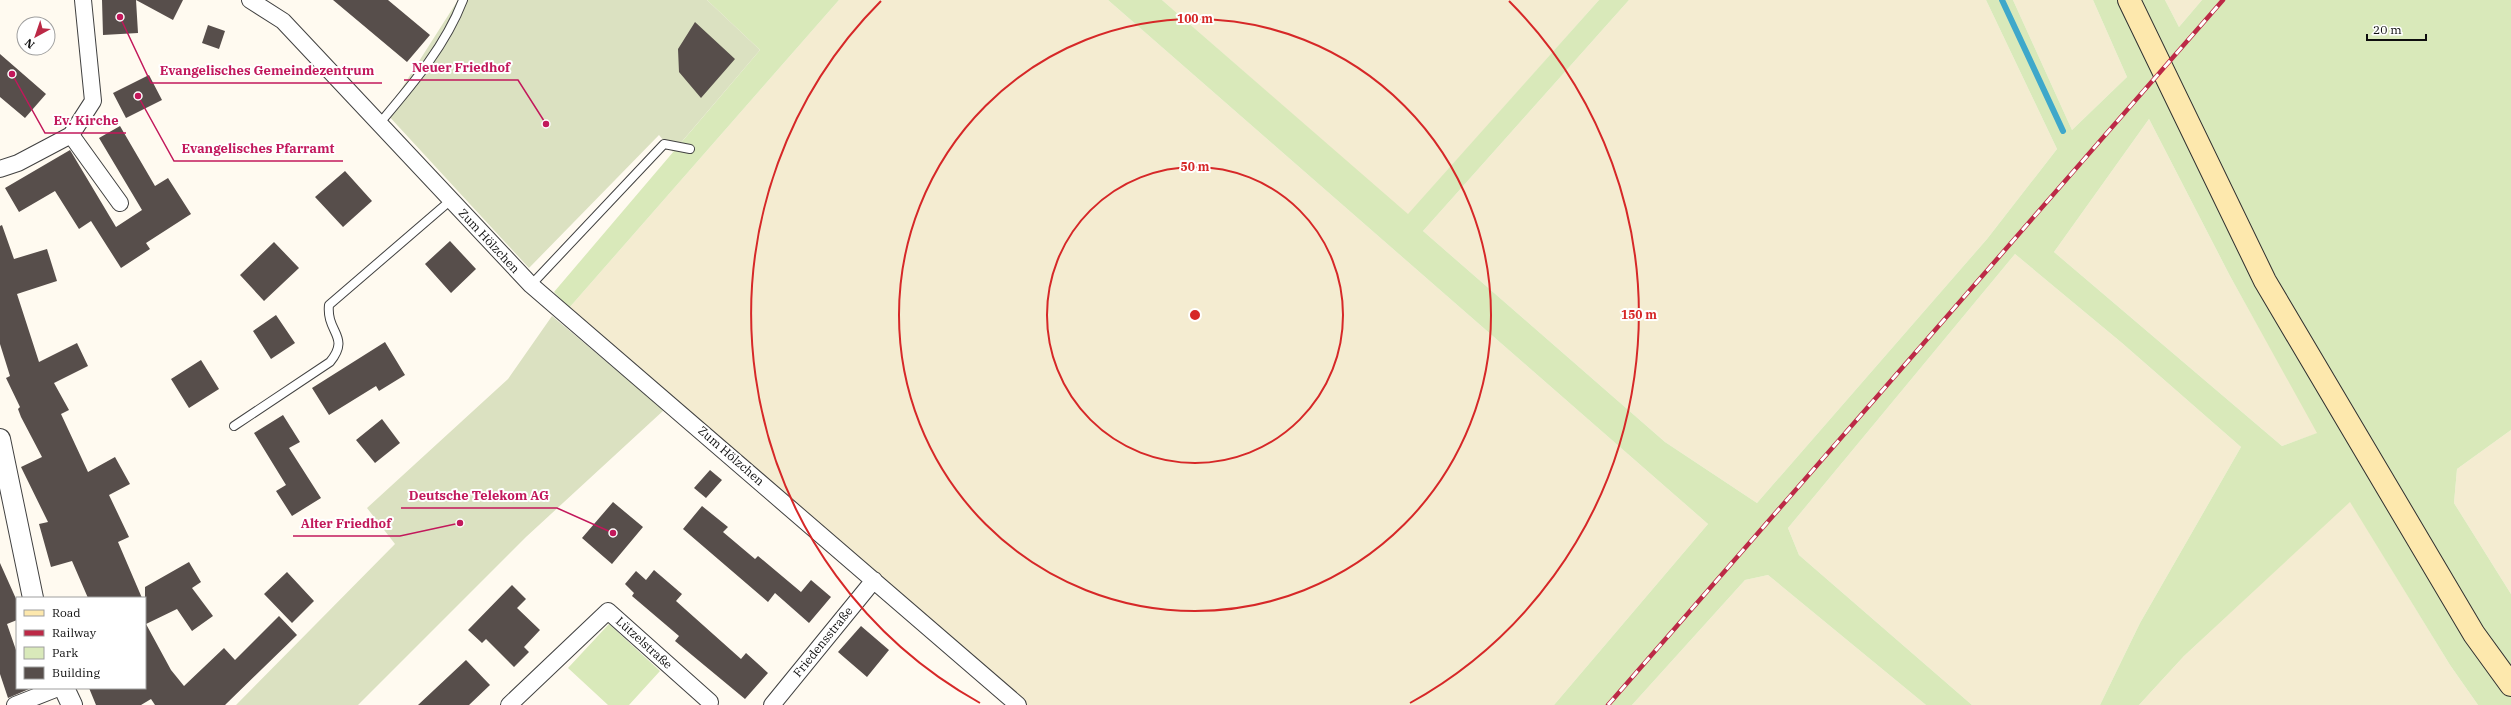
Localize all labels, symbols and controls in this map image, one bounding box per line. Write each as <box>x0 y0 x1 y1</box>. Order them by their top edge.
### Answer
text: 100 m <box>1177 11 1213 26</box>
north arrow <box>16 16 56 56</box>
scale bar <box>2367 16 2426 42</box>
text: 20 m <box>2373 22 2402 37</box>
text: N <box>22 35 37 52</box>
callout: Neuer Friedhof <box>404 55 518 80</box>
callout: Evangelisches Gemeindezentrum <box>151 58 382 83</box>
text: Neuer Friedhof <box>412 59 511 76</box>
text: Evangelisches Gemeindezentrum <box>160 62 375 79</box>
callout: Ev. Kirche <box>45 108 126 133</box>
text: Ev. Kirche <box>53 112 119 129</box>
callout: Evangelisches Pfarramt <box>174 136 343 161</box>
text: Evangelisches Pfarramt <box>182 140 335 157</box>
text: 50 m <box>1181 159 1210 174</box>
street label: Zum Hölzchen <box>456 205 523 276</box>
text: 150 m <box>1621 307 1657 322</box>
centre of rings <box>1188 308 1202 322</box>
street label: Zum Hölzchen <box>695 423 768 489</box>
callout: Deutsche Telekom AG <box>401 483 557 508</box>
text: Deutsche Telekom AG <box>409 487 549 504</box>
callout: Alter Friedhof <box>293 511 400 536</box>
text: Alter Friedhof <box>301 515 392 532</box>
legend <box>16 597 146 689</box>
street label: Friedensstraße <box>790 604 856 680</box>
text: Road <box>52 605 81 620</box>
street label: Lützelstraße <box>613 613 676 672</box>
text: Railway <box>52 625 97 640</box>
text: Park <box>52 645 78 660</box>
text: Building <box>52 665 100 680</box>

